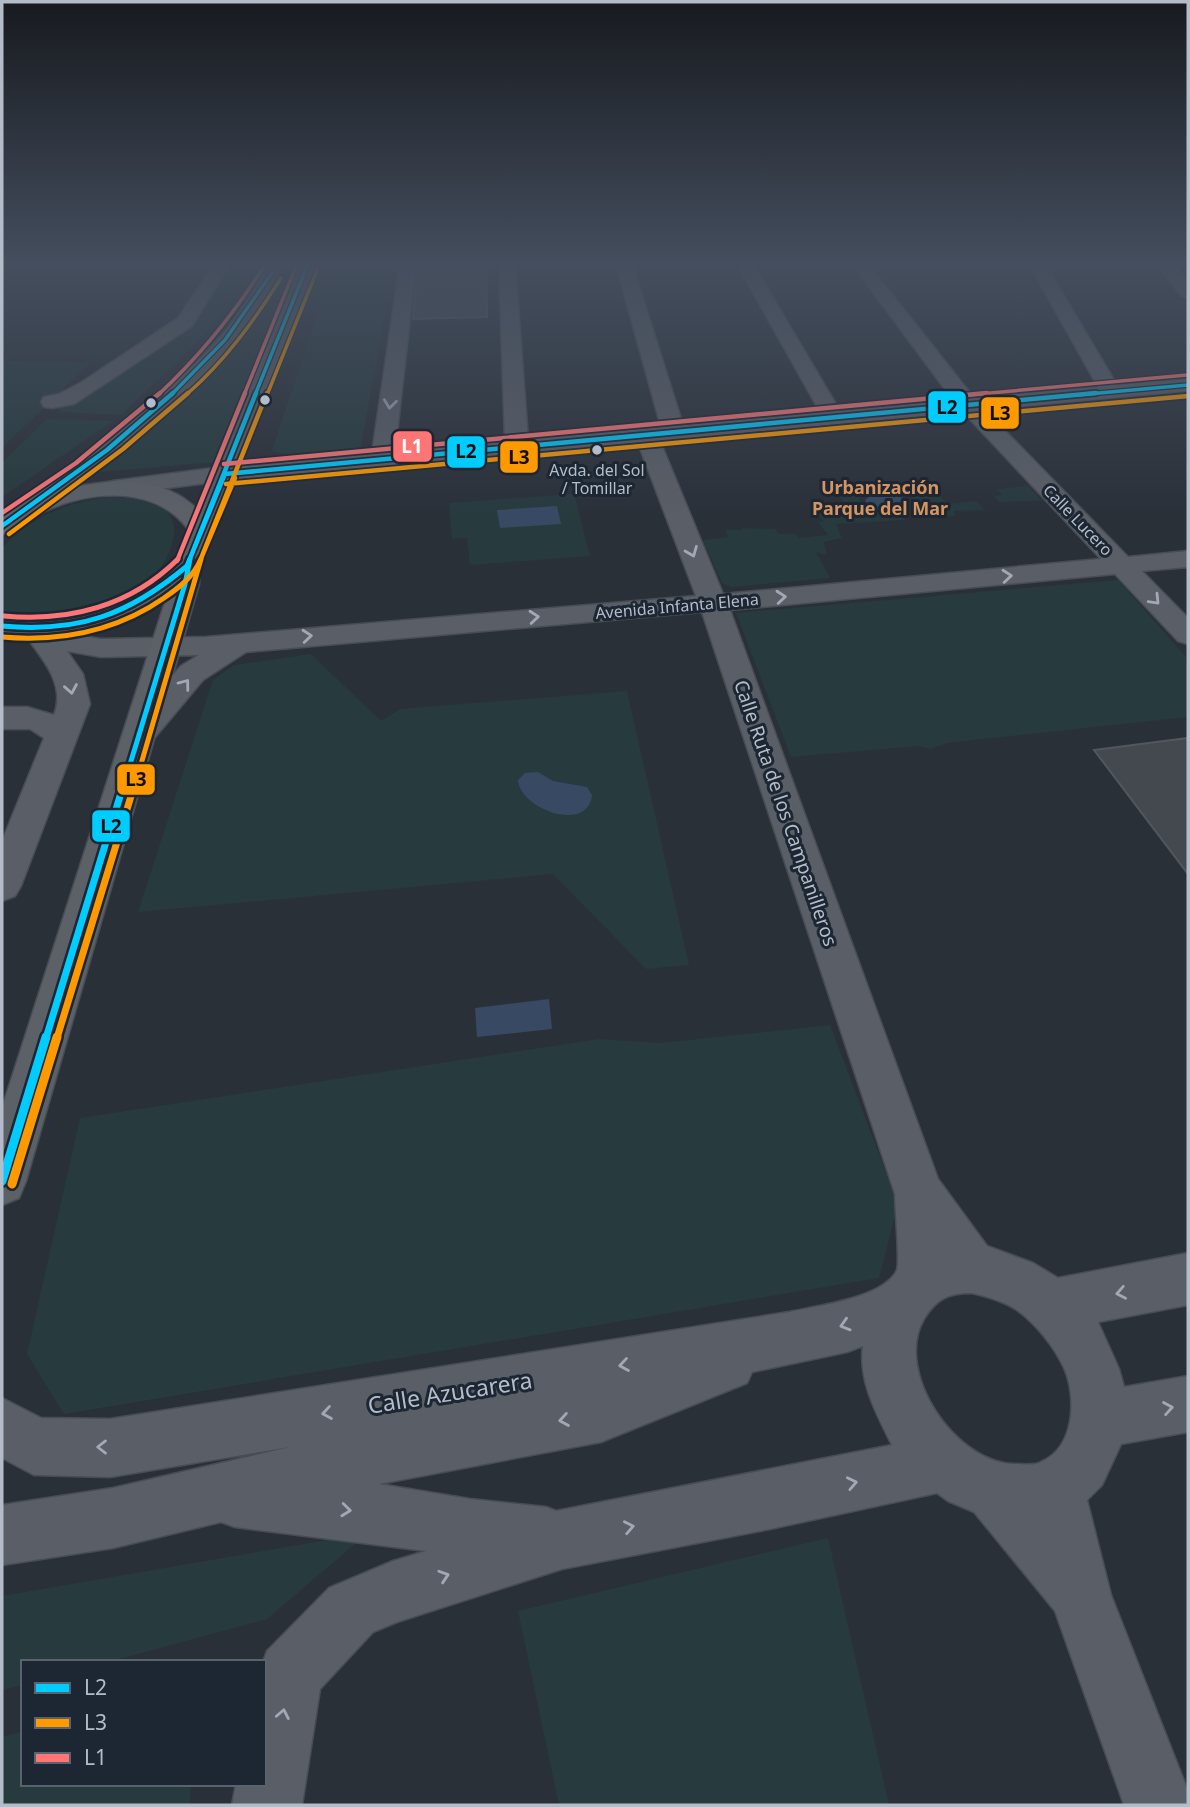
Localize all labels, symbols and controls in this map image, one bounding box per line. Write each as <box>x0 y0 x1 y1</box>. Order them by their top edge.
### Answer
line badge: L2 <box>927 390 967 424</box>
unlabelled marker <box>258 393 272 407</box>
text: L2 <box>936 394 958 420</box>
unlabelled marker <box>144 396 158 410</box>
line badge: L3 <box>980 396 1020 430</box>
one-way arrow <box>383 399 398 410</box>
text: L3 <box>989 400 1011 426</box>
line badge: L1 <box>392 430 433 463</box>
text: L1 <box>401 433 423 459</box>
line badge: L2 <box>446 435 486 469</box>
text: L2 <box>455 438 477 464</box>
line badge: L3 <box>499 440 539 474</box>
marker: Avda. del Sol / Tomillar <box>590 443 604 457</box>
text: L3 <box>508 444 530 470</box>
place label: Avda. del Sol / Tomillar <box>549 459 645 499</box>
district label: Urbanización Parque del Mar <box>812 475 948 520</box>
street label: Calle Lucero <box>1038 479 1118 561</box>
one-way arrow <box>684 546 698 558</box>
one-way arrow <box>1002 569 1013 584</box>
street label: Avenida Infanta Elena <box>594 588 760 624</box>
one-way arrow <box>776 590 787 605</box>
one-way arrow <box>1146 592 1159 605</box>
one-way arrow <box>529 610 540 625</box>
one-way arrow <box>302 629 313 644</box>
street label: Calle Ruta de los Campanilleros <box>728 676 844 950</box>
one-way arrow <box>176 679 189 691</box>
one-way arrow <box>63 683 78 695</box>
line badge: L3 <box>116 763 156 796</box>
text: L3 <box>125 766 147 792</box>
line badge: L2 <box>91 809 131 843</box>
text: L2 <box>100 813 122 839</box>
one-way arrow <box>1115 1285 1127 1300</box>
one-way arrow <box>839 1317 851 1332</box>
one-way arrow <box>618 1358 630 1373</box>
street label: Calle Azucarera <box>365 1363 534 1421</box>
one-way arrow <box>1162 1401 1174 1416</box>
one-way arrow <box>321 1405 333 1420</box>
one-way arrow <box>558 1412 569 1427</box>
one-way arrow <box>97 1439 107 1455</box>
one-way arrow <box>846 1476 858 1491</box>
one-way arrow <box>341 1502 352 1517</box>
one-way arrow <box>623 1520 635 1535</box>
one-way arrow <box>437 1570 449 1585</box>
legend <box>21 1660 266 1786</box>
text: L2 <box>84 1673 107 1701</box>
text: L3 <box>84 1708 107 1736</box>
one-way arrow <box>274 1708 289 1720</box>
text: L1 <box>84 1743 107 1771</box>

